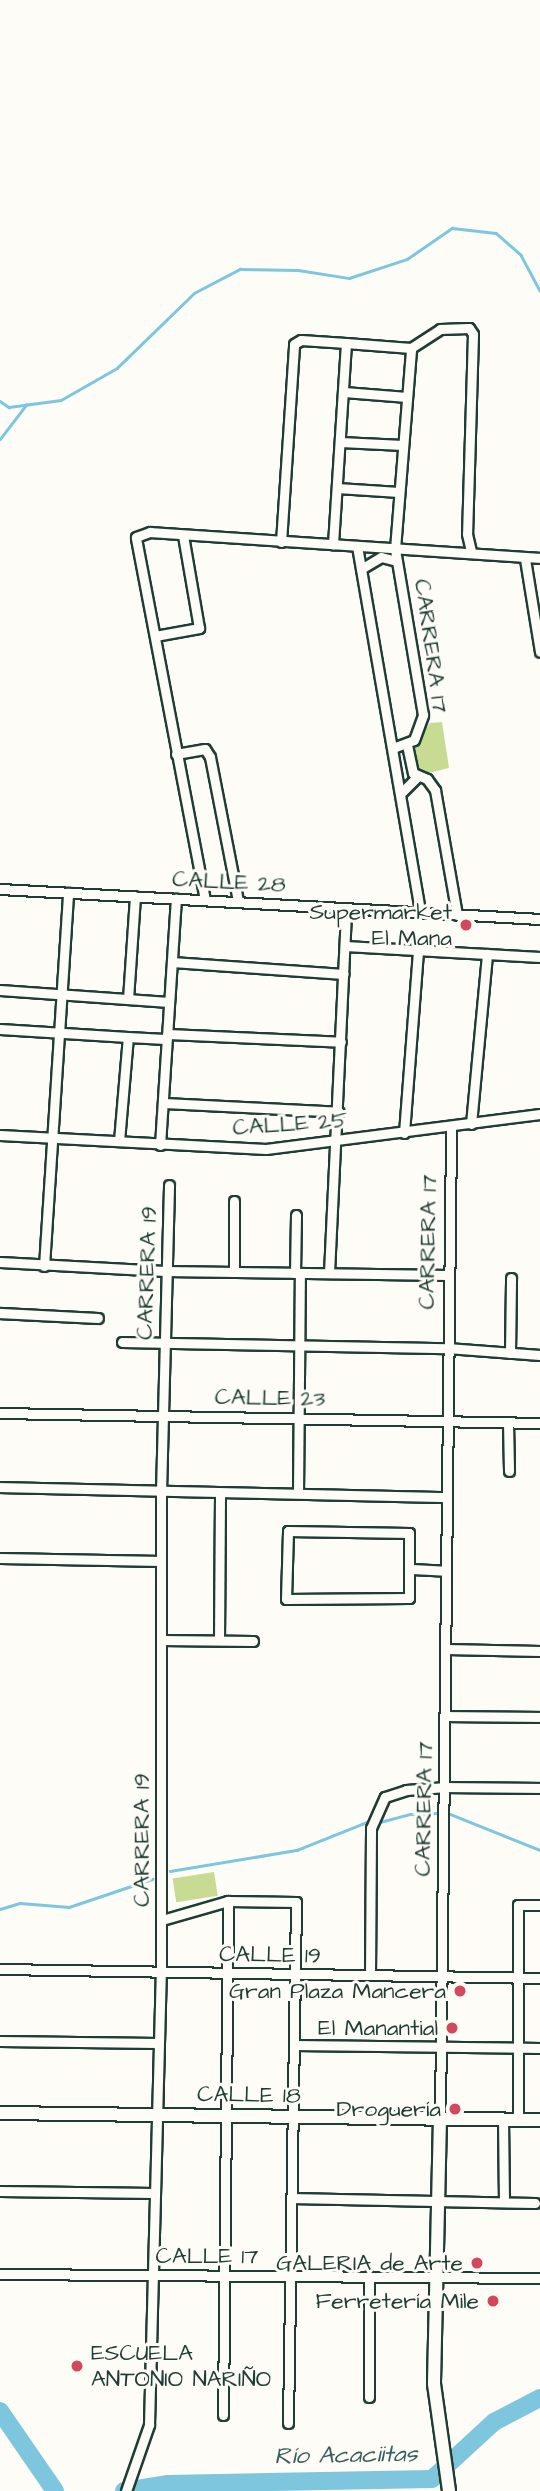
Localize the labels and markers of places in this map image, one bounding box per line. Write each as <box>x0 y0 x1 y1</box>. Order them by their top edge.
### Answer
place label: Supermarket El Mana <box>309 898 452 952</box>
marker: Supermarket El Mana <box>458 917 474 933</box>
place label: Gran Plaza Mancera <box>229 1977 446 2005</box>
marker: Gran Plaza Mancera <box>452 1983 468 1999</box>
place label: El Manantial <box>318 2014 438 2042</box>
marker: El Manantial <box>444 2020 460 2036</box>
place label: Droguería <box>337 2095 441 2123</box>
marker: Droguería <box>447 2101 463 2117</box>
place label: GALERIA de Arte <box>276 2249 463 2277</box>
marker: GALERIA de Arte <box>469 2255 485 2271</box>
place label: Ferretería Mile <box>315 2287 479 2315</box>
marker: Ferretería Mile <box>485 2293 501 2309</box>
place label: ESCUELA ANTONIO NARIÑO <box>91 2339 271 2393</box>
marker: ESCUELA ANTONIO NARIÑO <box>69 2358 85 2374</box>

